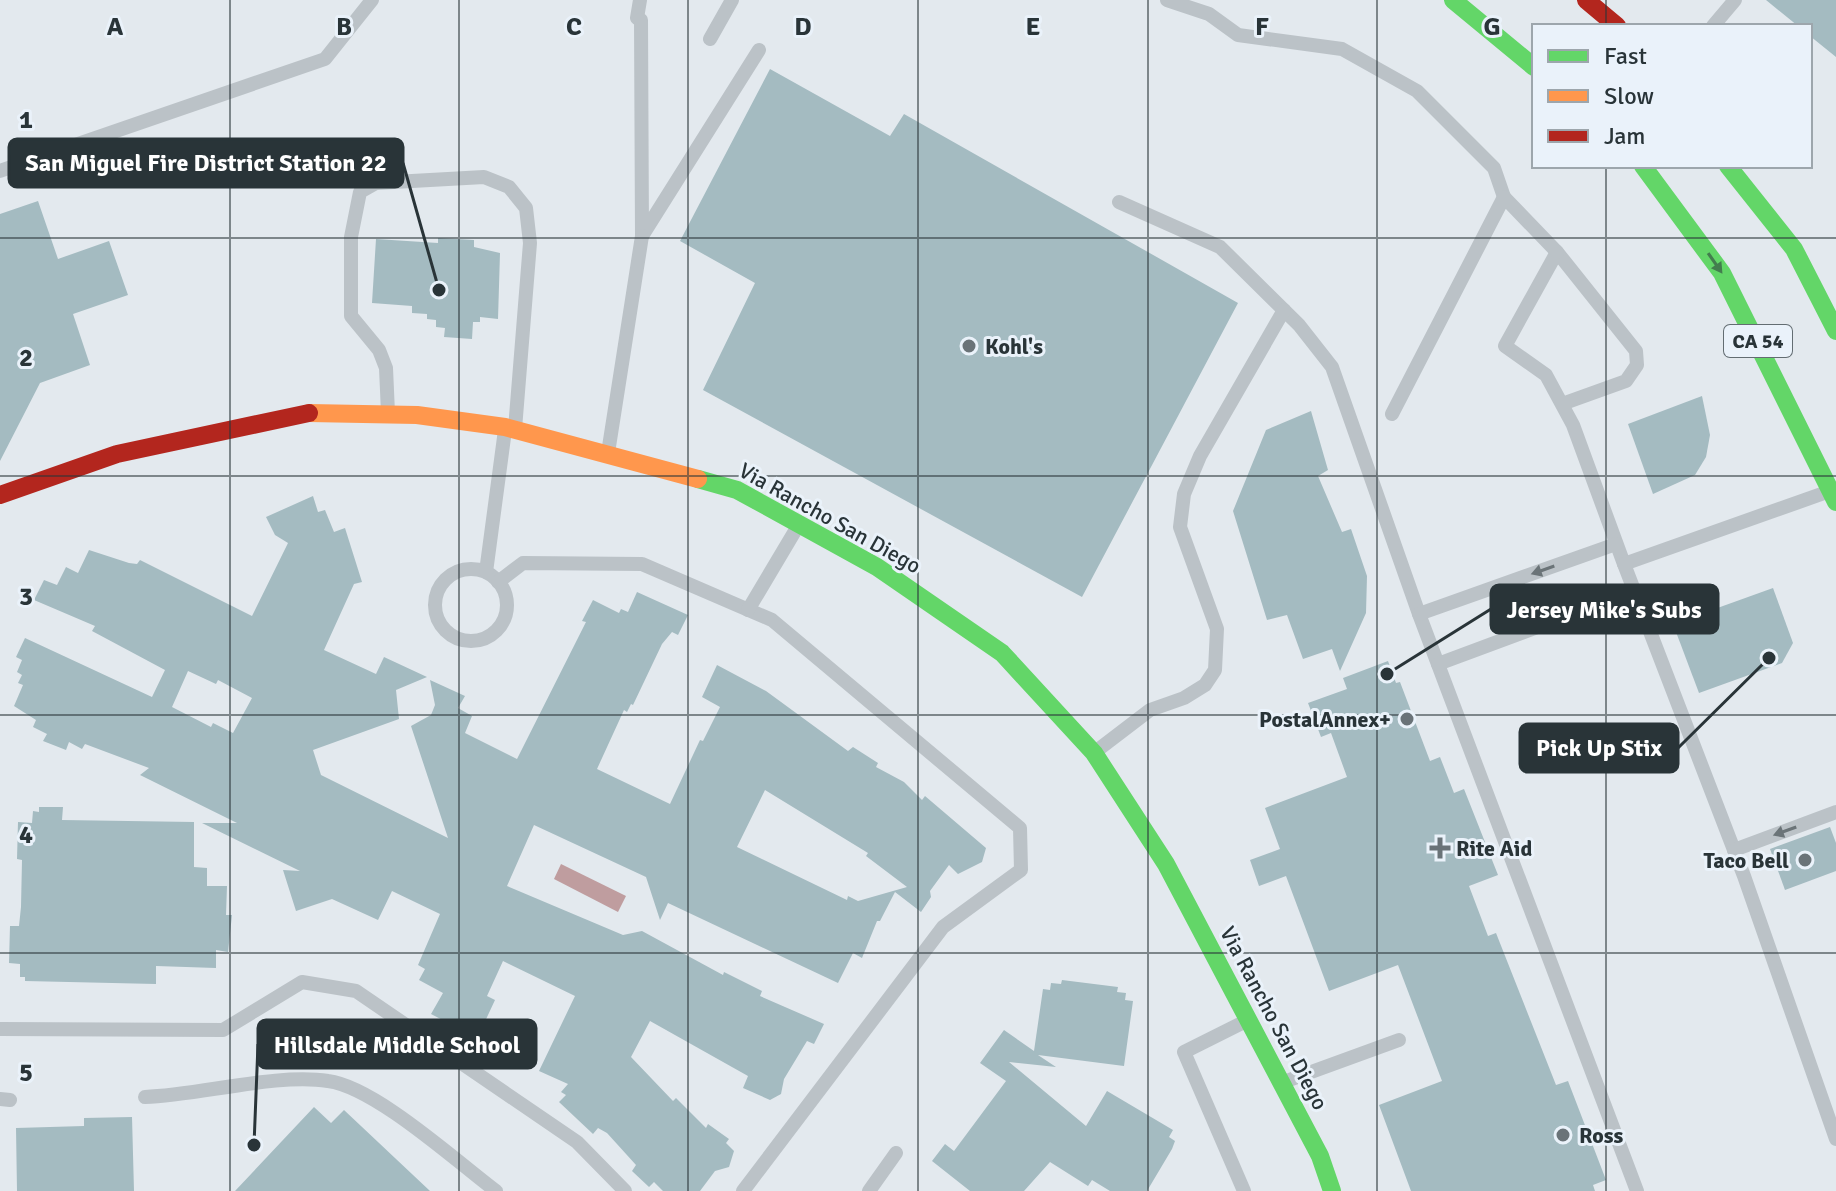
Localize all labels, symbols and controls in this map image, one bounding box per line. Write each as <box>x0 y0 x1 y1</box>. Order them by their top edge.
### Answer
text: A <box>107 11 124 43</box>
text: B <box>336 11 352 43</box>
text: C <box>566 11 582 43</box>
text: D <box>794 11 812 43</box>
text: E <box>1026 11 1040 43</box>
text: F <box>1255 11 1269 43</box>
text: G <box>1483 11 1501 43</box>
legend <box>1532 24 1812 168</box>
text: Fast <box>1604 41 1647 71</box>
text: Slow <box>1604 81 1654 111</box>
text: 1 <box>19 104 33 136</box>
text: Jam <box>1604 121 1645 151</box>
callout: San Miguel Fire District Station 22 <box>9 139 403 187</box>
text: San Miguel Fire District Station 22 <box>25 148 387 178</box>
one-way arrow <box>1707 252 1723 274</box>
road number: CA 54 <box>1724 325 1792 357</box>
place label: Kohl's <box>985 333 1043 360</box>
marker: Kohl's <box>960 337 978 355</box>
text: 2 <box>19 342 33 374</box>
street label: Via Rancho San Diego <box>734 457 926 579</box>
one-way arrow <box>1531 565 1555 577</box>
text: 3 <box>19 581 33 613</box>
callout: Jersey Mike's Subs <box>1491 585 1718 633</box>
text: Jersey Mike's Subs <box>1506 595 1702 625</box>
place label: PostalAnnex+ <box>1259 706 1391 733</box>
marker: PostalAnnex+ <box>1398 710 1416 728</box>
callout: Pick Up Stix <box>1520 724 1678 772</box>
text: Pick Up Stix <box>1536 733 1662 763</box>
text: 4 <box>19 819 33 851</box>
one-way arrow <box>1773 825 1797 838</box>
place label: Rite Aid <box>1456 835 1532 862</box>
marker: Rite Aid <box>1431 839 1449 857</box>
place label: Taco Bell <box>1704 847 1789 874</box>
marker: Taco Bell <box>1796 851 1814 869</box>
street label: Via Rancho San Diego <box>1214 922 1334 1114</box>
callout: Hillsdale Middle School <box>258 1020 536 1068</box>
text: Hillsdale Middle School <box>274 1030 521 1060</box>
text: 5 <box>19 1057 33 1089</box>
place label: Ross <box>1579 1122 1623 1149</box>
marker: Ross <box>1554 1126 1572 1144</box>

